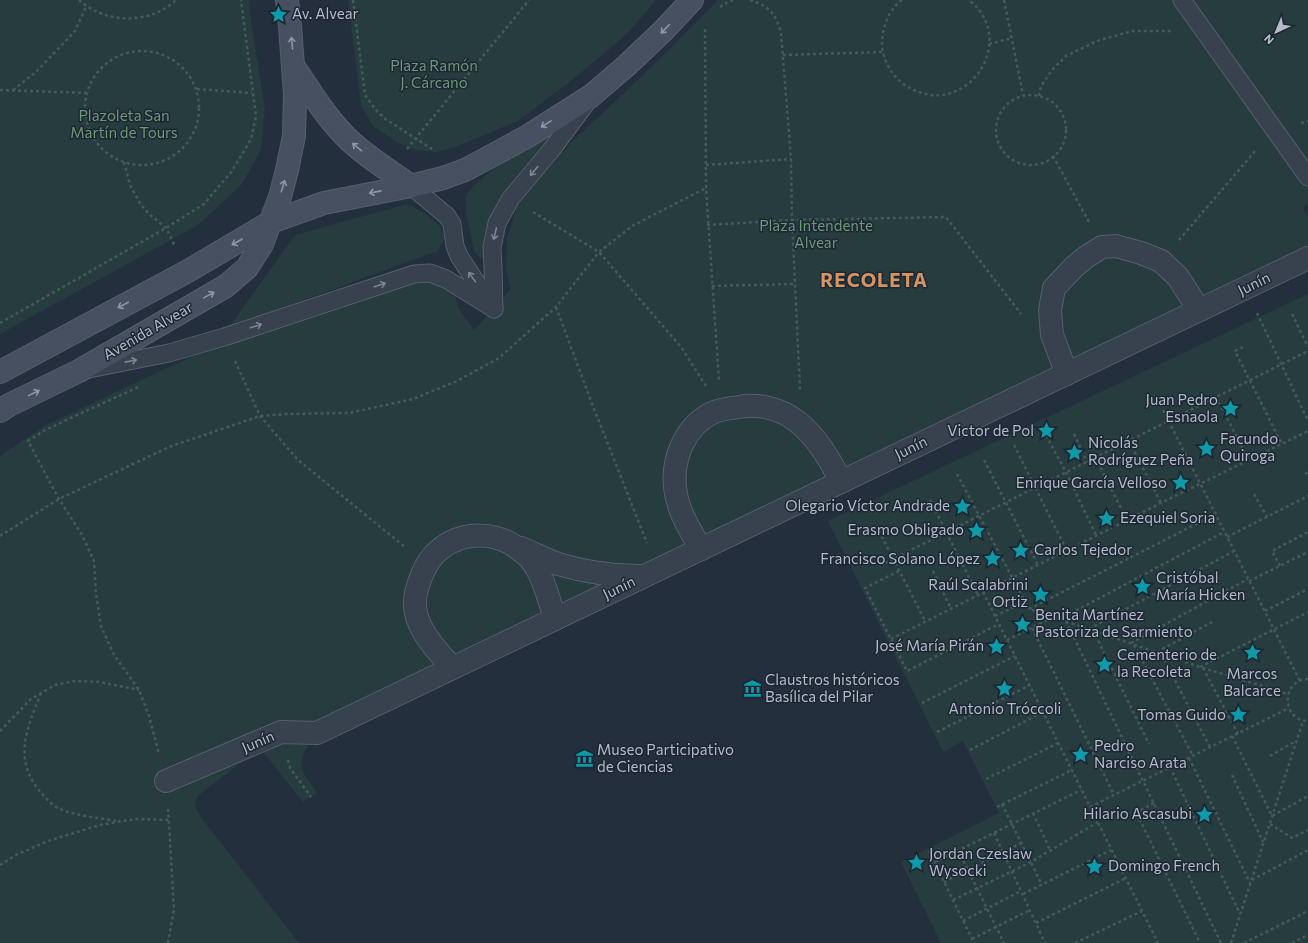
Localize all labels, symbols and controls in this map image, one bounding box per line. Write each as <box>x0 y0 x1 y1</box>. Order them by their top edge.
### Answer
place icon: Av. Alvear <box>269 4 289 24</box>
place label: Av. Alvear <box>292 4 359 22</box>
north arrow <box>1256 12 1296 52</box>
one-way arrow <box>661 24 670 34</box>
text: N <box>1261 32 1276 47</box>
one-way arrow <box>288 37 295 50</box>
park label: Plaza Ramón J. Cárcano <box>390 56 478 91</box>
park label: Plazoleta San Martín de Tours <box>70 106 178 141</box>
one-way arrow <box>541 120 552 128</box>
one-way arrow <box>351 142 362 151</box>
one-way arrow <box>529 166 538 177</box>
one-way arrow <box>280 179 287 192</box>
one-way arrow <box>369 189 382 197</box>
park label: Plaza Intendente Alvear <box>759 216 873 251</box>
one-way arrow <box>491 227 498 240</box>
one-way arrow <box>231 239 243 247</box>
district label: RECOLETA <box>820 268 928 291</box>
street label: Junín <box>1234 268 1273 299</box>
one-way arrow <box>468 271 476 282</box>
one-way arrow <box>374 281 386 289</box>
one-way arrow <box>203 291 215 299</box>
street label: Avenida Alvear <box>100 297 195 363</box>
one-way arrow <box>117 302 129 309</box>
one-way arrow <box>250 322 263 329</box>
one-way arrow <box>124 356 137 364</box>
one-way arrow <box>28 388 40 396</box>
place label: Juan Pedro Esnaola <box>1146 390 1218 425</box>
place icon: Juan Pedro Esnaola <box>1221 399 1241 419</box>
place label: Victor de Pol <box>947 421 1034 439</box>
place icon: Victor de Pol <box>1037 421 1057 441</box>
place label: Facundo Quiroga <box>1220 429 1278 464</box>
street label: Junín <box>891 432 930 463</box>
place label: Nicolás Rodríguez Peña <box>1088 433 1193 468</box>
place icon: Facundo Quiroga <box>1197 438 1217 458</box>
place icon: Nicolás Rodríguez Peña <box>1065 442 1085 462</box>
place label: Enrique García Velloso <box>1016 473 1167 491</box>
place icon: Enrique García Velloso <box>1170 473 1190 493</box>
place label: Olegario Víctor Andrade <box>785 496 950 514</box>
place icon: Olegario Víctor Andrade <box>953 496 973 516</box>
place icon: Ezequiel Soria <box>1097 508 1117 528</box>
place label: Ezequiel Soria <box>1120 508 1215 526</box>
place label: Erasmo Obligado <box>847 520 964 538</box>
place icon: Erasmo Obligado <box>967 520 987 540</box>
place icon: Carlos Tejedor <box>1011 540 1031 560</box>
place label: Carlos Tejedor <box>1034 540 1132 558</box>
place label: Francisco Solano López <box>820 549 980 567</box>
place icon: Francisco Solano López <box>983 549 1003 569</box>
place label: Cristóbal María Hicken <box>1156 568 1245 603</box>
street label: Junín <box>599 572 638 603</box>
place label: Raúl Scalabrini Ortiz <box>928 575 1028 610</box>
place icon: Cristóbal María Hicken <box>1133 577 1153 597</box>
place icon: Raúl Scalabrini Ortiz <box>1031 584 1051 604</box>
place label: Benita Martínez Pastoriza de Sarmiento <box>1035 605 1193 640</box>
place icon: Benita Martínez Pastoriza de Sarmiento <box>1012 614 1032 634</box>
place label: José María Pirán <box>875 636 984 654</box>
place icon: José María Pirán <box>987 636 1007 656</box>
place icon: Marcos Balcarce <box>1242 643 1262 663</box>
place label: Cementerio de la Recoleta <box>1117 645 1217 680</box>
place icon: Cementerio de la Recoleta <box>1094 654 1114 674</box>
place label: Marcos Balcarce <box>1223 664 1281 699</box>
place label: Claustros históricos Basílica del Pilar <box>765 670 900 705</box>
place icon: Antonio Tróccoli <box>995 678 1015 698</box>
museum icon: Claustros históricos Basílica del Pilar <box>742 679 762 699</box>
place label: Antonio Tróccoli <box>949 699 1061 717</box>
place label: Tomas Guido <box>1137 705 1226 723</box>
place icon: Tomas Guido <box>1229 705 1249 725</box>
street label: Junín <box>239 726 277 756</box>
place label: Pedro Narciso Arata <box>1094 736 1187 771</box>
place label: Museo Participativo de Ciencias <box>597 740 734 775</box>
place icon: Pedro Narciso Arata <box>1071 745 1091 765</box>
museum icon: Museo Participativo de Ciencias <box>574 749 594 769</box>
place label: Hilario Ascasubi <box>1083 804 1192 822</box>
place icon: Hilario Ascasubi <box>1195 804 1215 824</box>
place label: Jordan Czeslaw Wysocki <box>929 844 1032 879</box>
place icon: Jordan Czeslaw Wysocki <box>906 853 926 873</box>
place icon: Domingo French <box>1085 856 1105 876</box>
place label: Domingo French <box>1108 856 1220 874</box>

